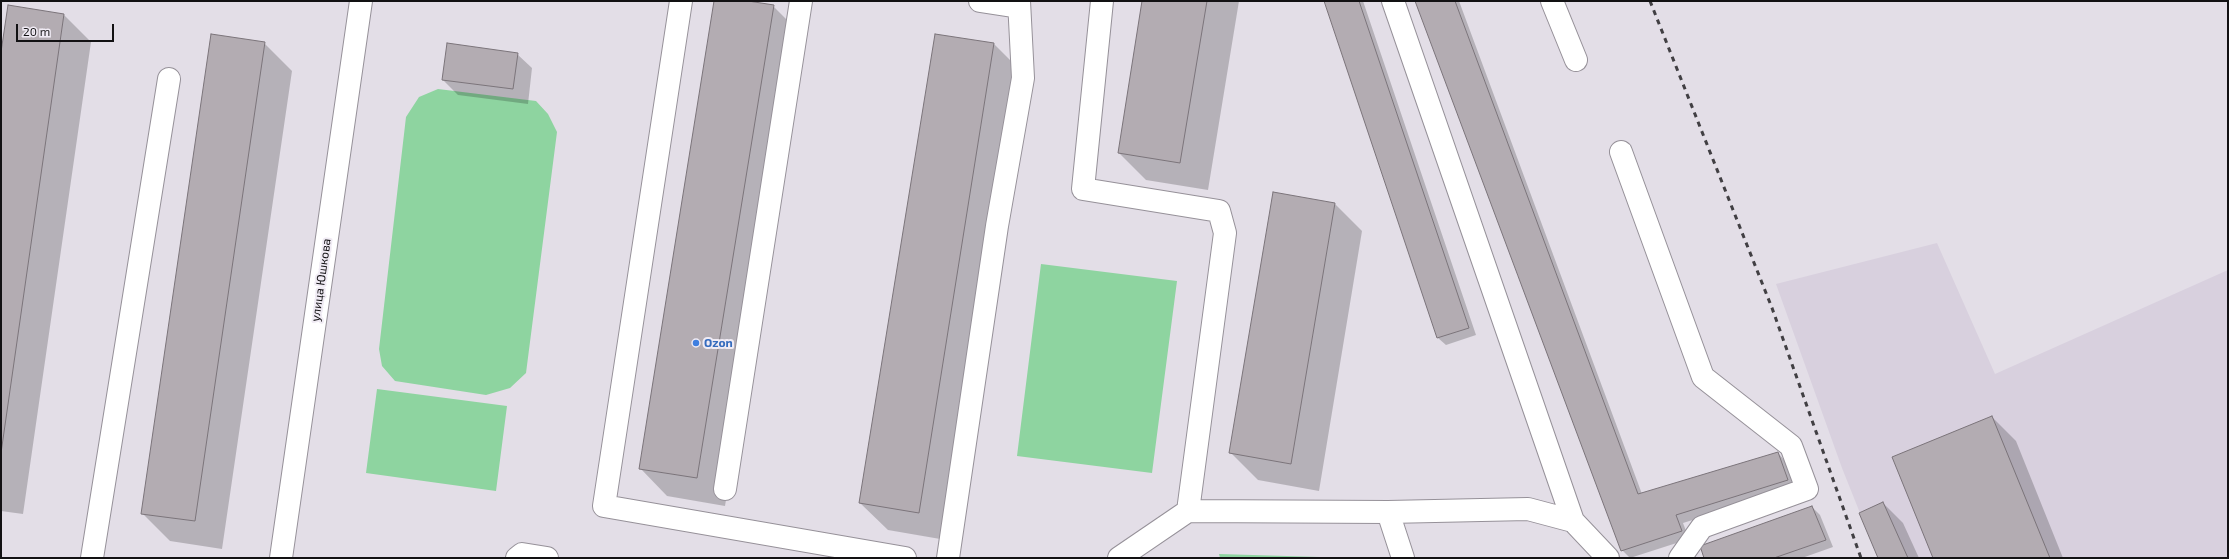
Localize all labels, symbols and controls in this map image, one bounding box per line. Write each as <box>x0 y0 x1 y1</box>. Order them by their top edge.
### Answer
scale bar <box>18 16 116 42</box>
text: 20 m <box>23 24 50 38</box>
street label: улица Юшкова <box>308 238 334 322</box>
place label: Ozon <box>704 336 733 350</box>
marker: Ozon <box>691 338 701 348</box>

